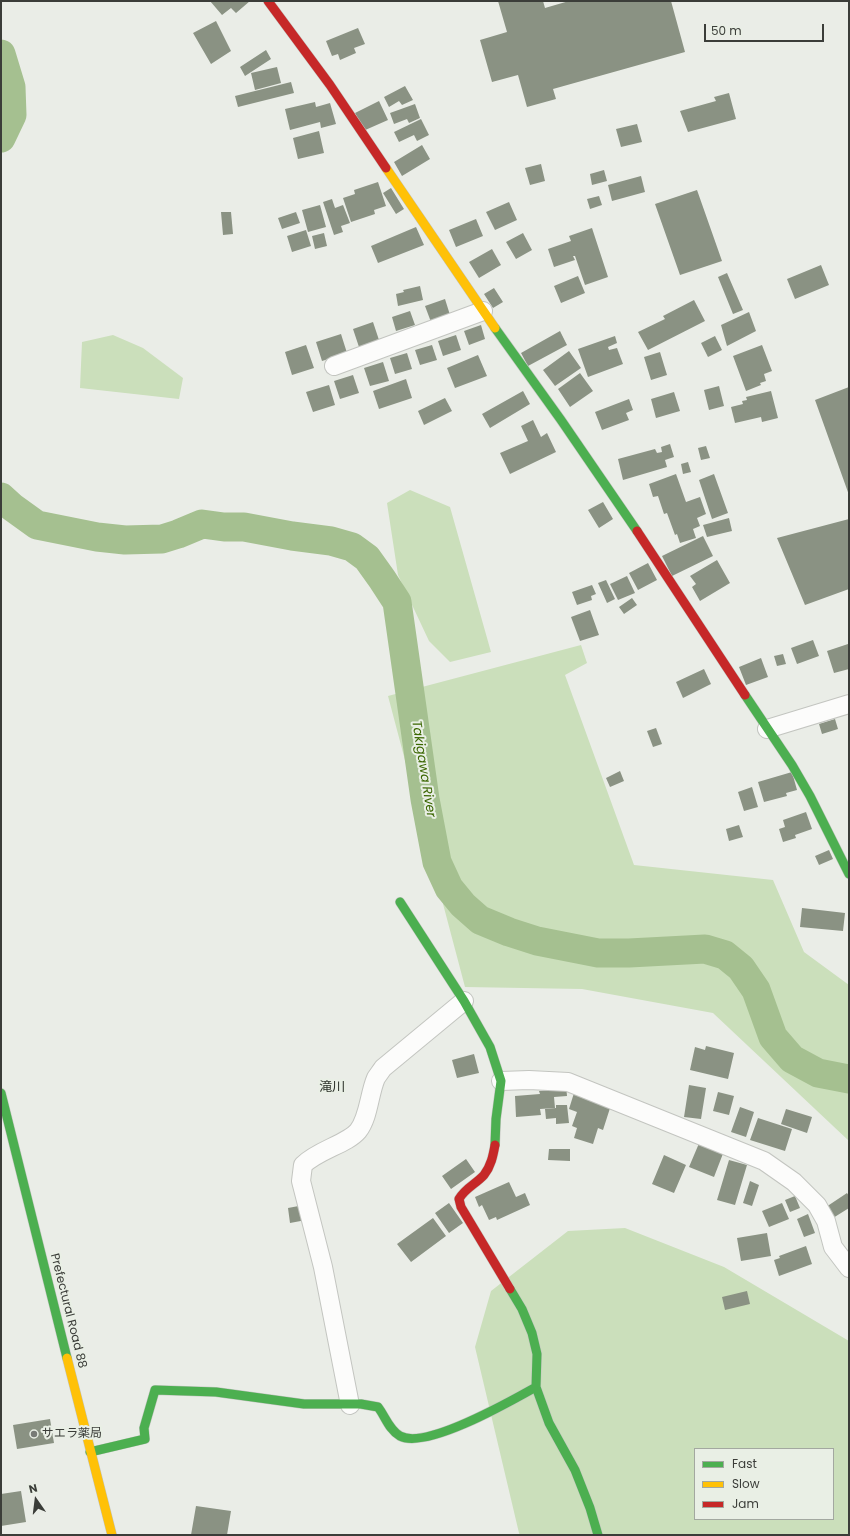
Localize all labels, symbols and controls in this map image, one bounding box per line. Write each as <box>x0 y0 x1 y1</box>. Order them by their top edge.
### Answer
scale bar <box>706 16 826 42</box>
text: 50 m <box>711 22 742 39</box>
water label: Takigawa River <box>408 719 438 819</box>
district label: 滝川 <box>319 1080 345 1096</box>
street label: Prefectural Road 88 <box>47 1252 89 1370</box>
place label: サエラ薬局 <box>42 1427 102 1441</box>
marker: サエラ薬局 <box>29 1429 39 1439</box>
legend <box>694 1448 834 1520</box>
text: Fast <box>732 1455 757 1472</box>
text: Slow <box>732 1475 760 1492</box>
north arrow <box>16 1480 56 1520</box>
text: N <box>27 1480 39 1497</box>
text: Jam <box>732 1495 759 1512</box>

